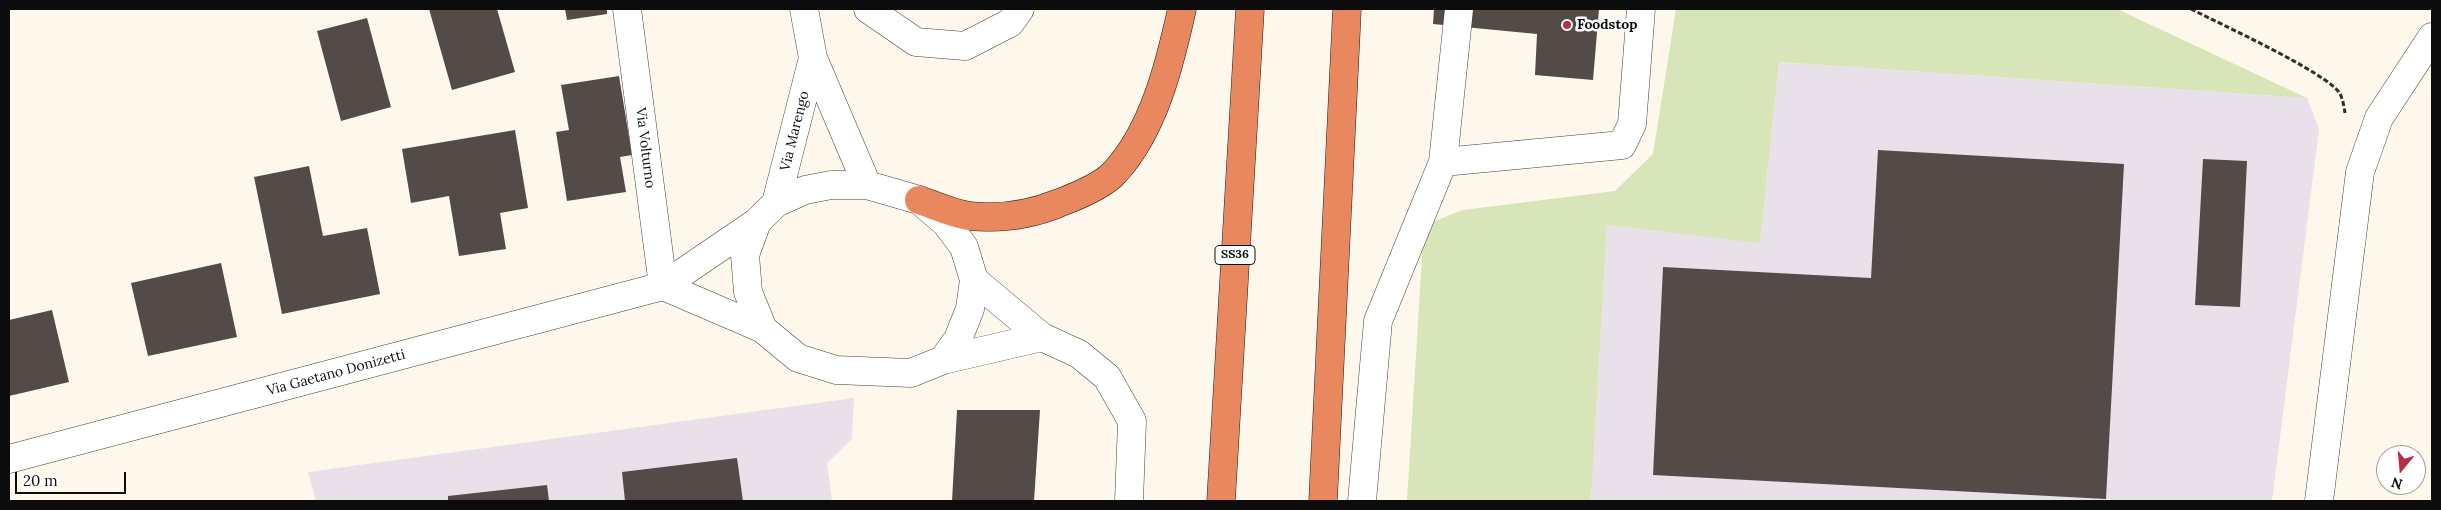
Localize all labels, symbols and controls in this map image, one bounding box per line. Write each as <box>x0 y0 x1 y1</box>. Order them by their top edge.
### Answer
place label: Foodstop <box>1577 17 1638 33</box>
marker: Foodstop <box>1561 19 1573 31</box>
street label: Via Marengo <box>777 89 813 173</box>
street label: Via Volturno <box>632 107 658 189</box>
road number: SS36 <box>1215 246 1255 264</box>
street label: Via Gaetano Donizetti <box>265 346 407 400</box>
north arrow <box>2376 445 2426 495</box>
scale bar <box>18 462 129 494</box>
text: 20 m <box>23 471 58 490</box>
text: N <box>2389 473 2405 494</box>

